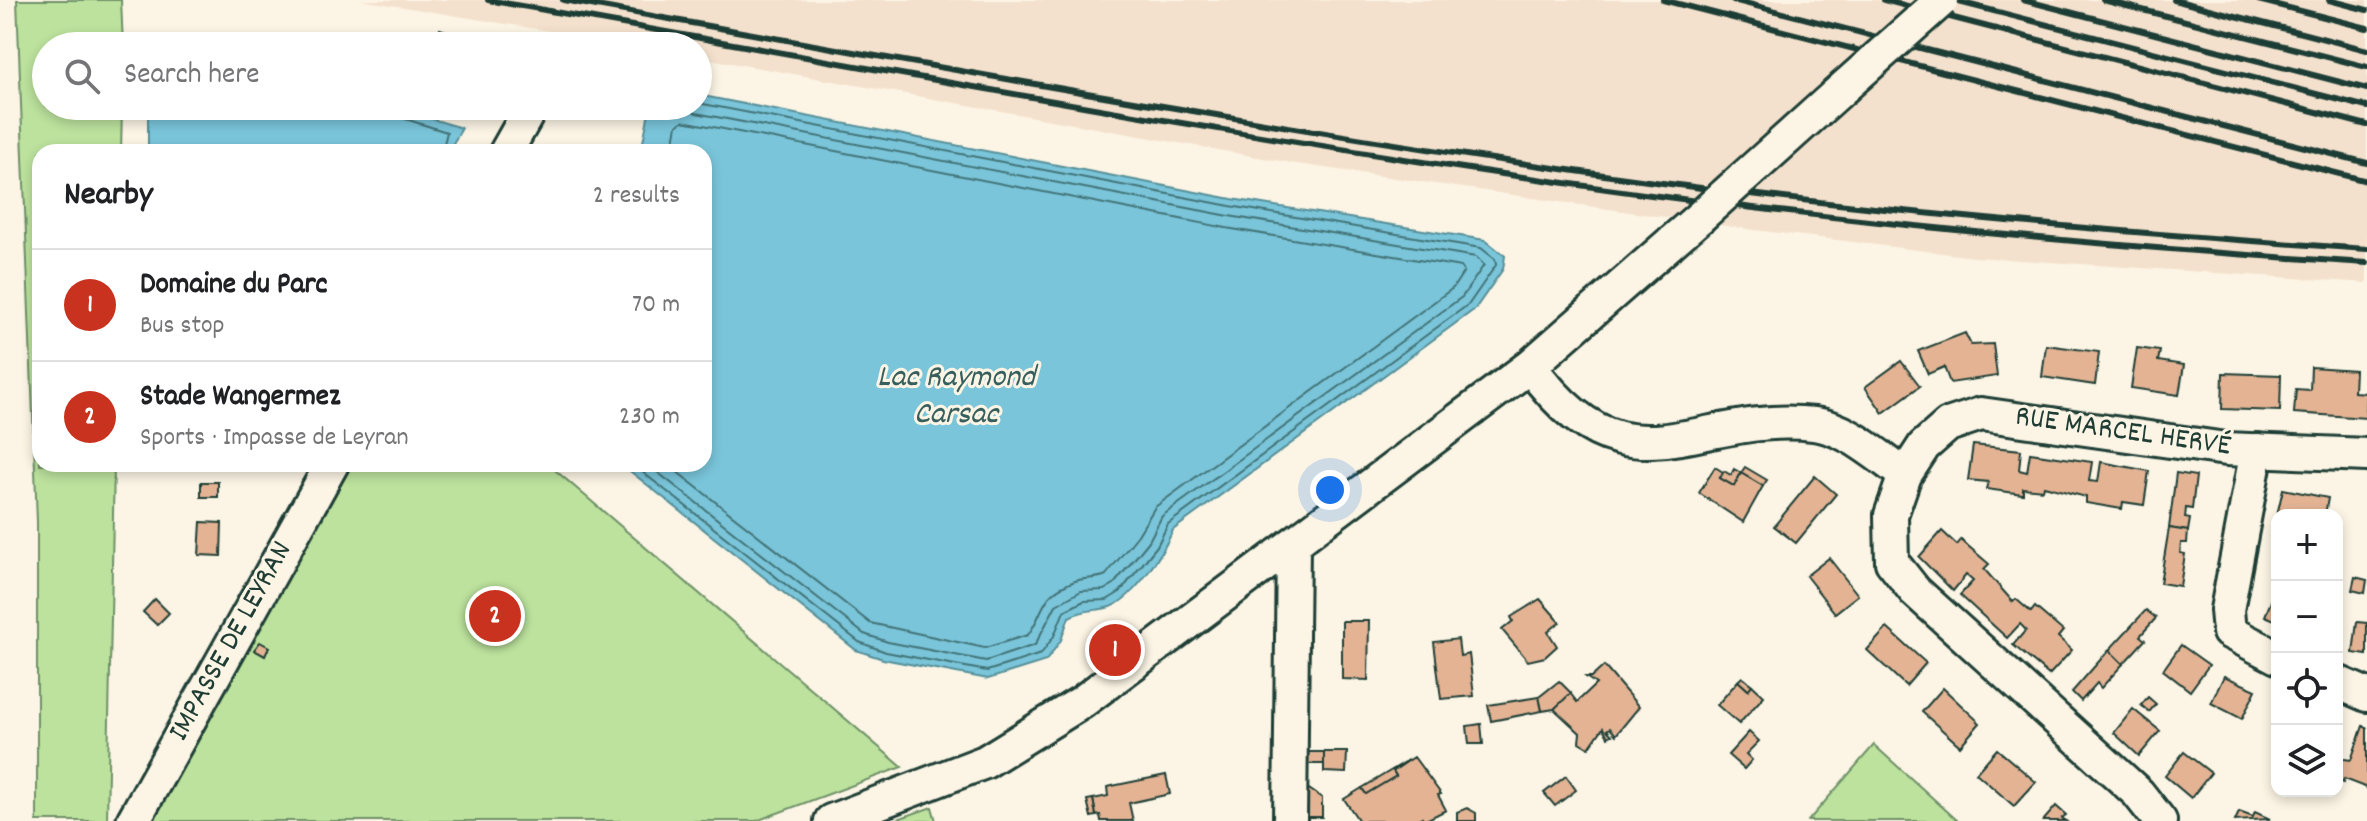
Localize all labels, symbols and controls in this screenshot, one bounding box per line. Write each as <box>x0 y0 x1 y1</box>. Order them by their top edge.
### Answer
search box <box>32 32 712 120</box>
icon: search <box>60 54 104 98</box>
text: Search here <box>124 55 260 98</box>
text: Nearby <box>64 172 153 221</box>
text: 2 results <box>593 178 680 215</box>
text: Domaine du Parc <box>140 265 328 308</box>
text: 1 <box>87 287 93 324</box>
text: 70 m <box>632 287 680 324</box>
text: Bus stop <box>140 308 225 345</box>
water label: Lac Raymond Carsac <box>877 356 1039 439</box>
text: Stade Wangermez <box>140 377 340 420</box>
street label: RUE MARCEL HERVÉ <box>2012 397 2234 469</box>
text: 2 <box>84 399 96 436</box>
text: 230 m <box>619 399 680 436</box>
text: Sports · Impasse de Leyran <box>140 420 409 457</box>
your location <box>1310 470 1350 510</box>
map controls <box>2271 509 2343 797</box>
button: + <box>2271 509 2343 581</box>
street label: IMPASSE DE LEYRAN <box>159 534 305 750</box>
button: − <box>2271 581 2343 653</box>
pin: 2 <box>469 586 521 646</box>
pin: 1 <box>1089 620 1141 680</box>
button: locate <box>2271 653 2343 725</box>
button: layers <box>2271 725 2343 797</box>

